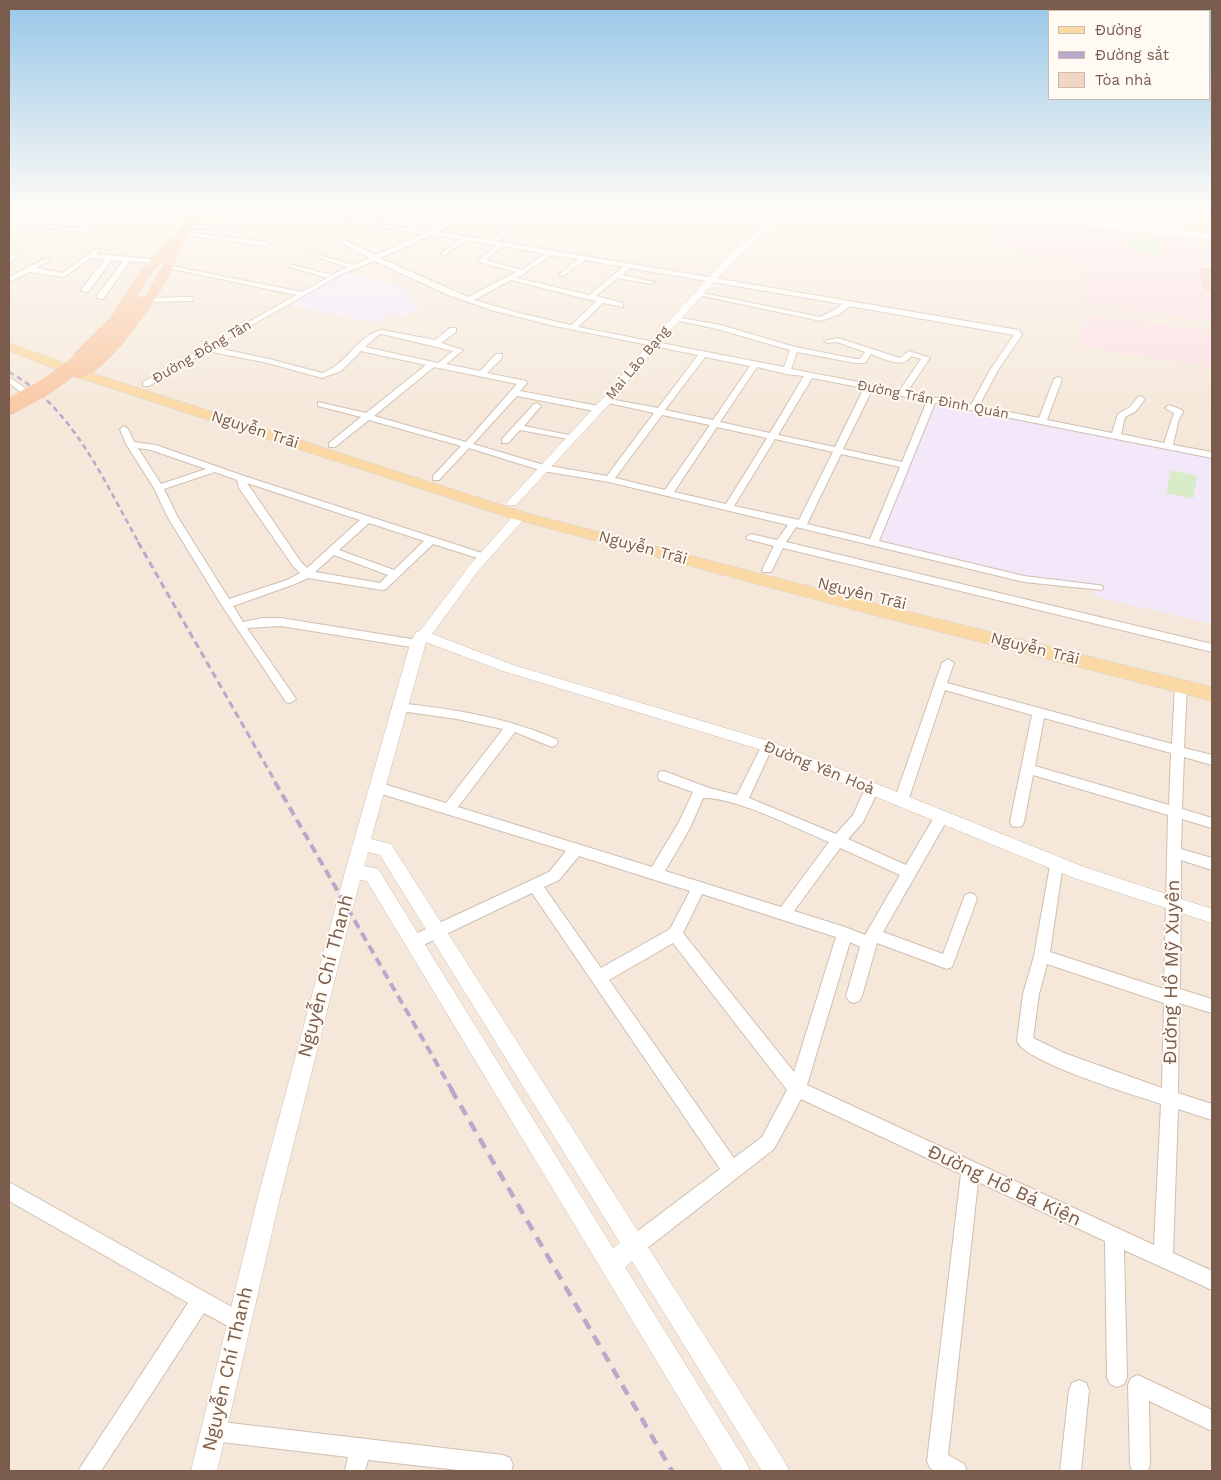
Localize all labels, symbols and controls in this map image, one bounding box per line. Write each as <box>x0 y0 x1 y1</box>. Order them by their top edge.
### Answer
legend <box>1048 10 1211 100</box>
text: Đường <box>1095 21 1142 39</box>
text: Đường sắt <box>1095 46 1169 64</box>
text: Tòa nhà <box>1095 71 1152 89</box>
street label: Đường Đồng Tân <box>150 317 254 387</box>
street label: Mai Lão Bạng <box>602 323 674 403</box>
street label: Đường Trần Đình Quán <box>856 377 1010 423</box>
street label: Nguyễn Trãi <box>209 407 301 453</box>
street label: Nguyễn Trãi <box>597 527 689 569</box>
street label: Nguyên Trãi <box>816 574 908 614</box>
street label: Nguyễn Trãi <box>989 629 1081 669</box>
street label: Đường Yên Hoà <box>761 737 877 799</box>
street label: Đường Hồ Mỹ Xuyên <box>1159 879 1185 1065</box>
street label: Nguyễn Chí Thanh <box>293 892 359 1060</box>
street label: Đường Hồ Bá Kiện <box>923 1140 1085 1232</box>
street label: Nguyễn Chí Thanh <box>198 1285 258 1453</box>

